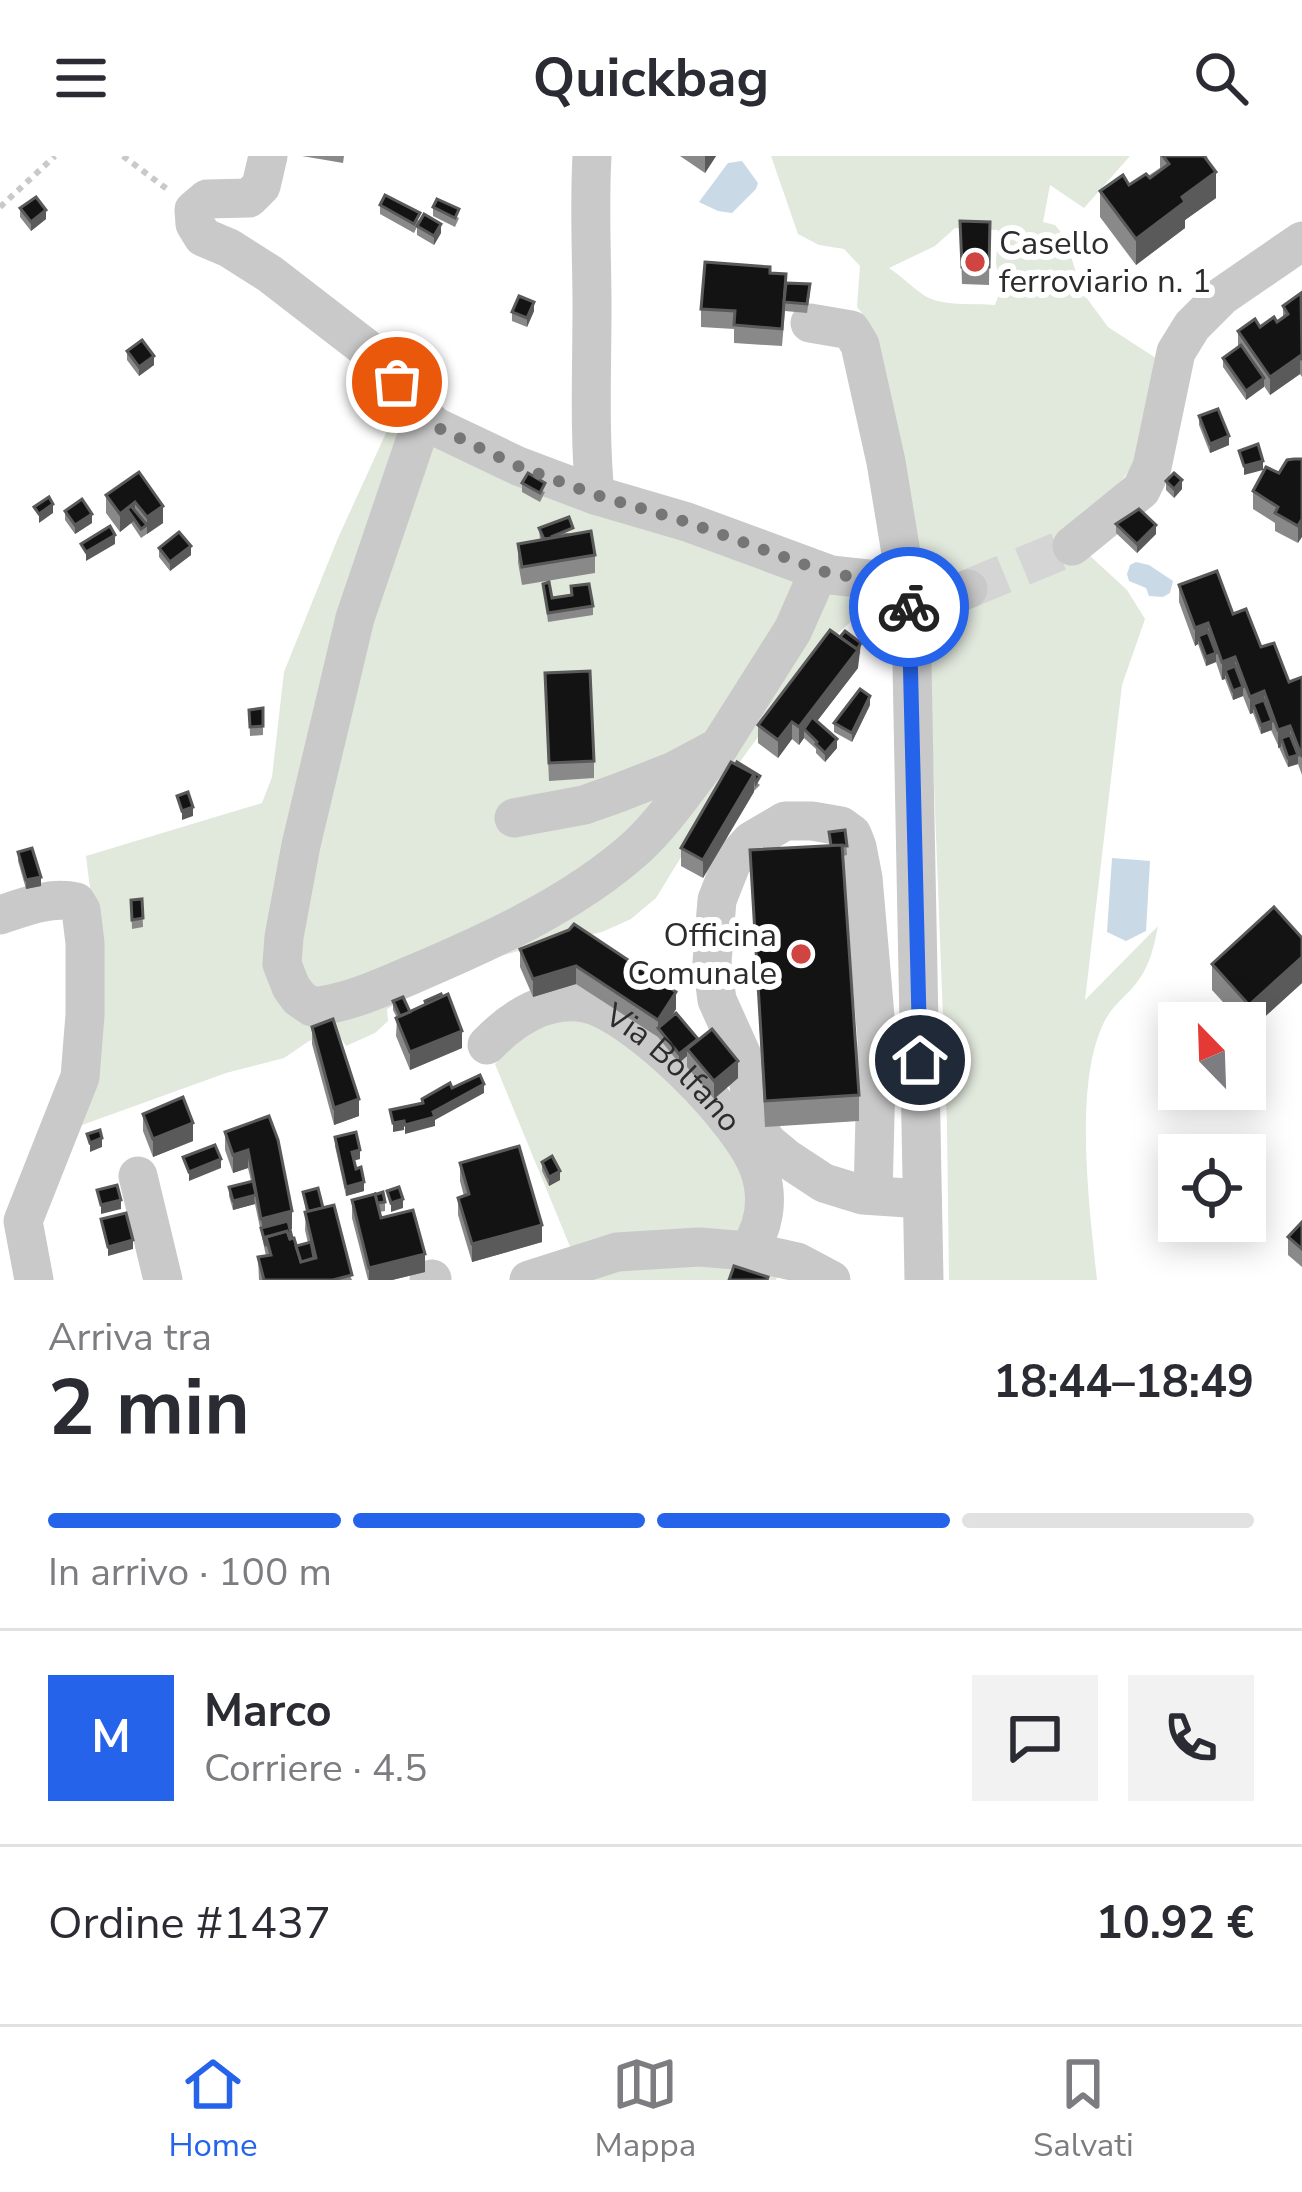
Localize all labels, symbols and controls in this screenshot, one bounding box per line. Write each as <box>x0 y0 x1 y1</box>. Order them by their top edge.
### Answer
text: Quickbag <box>533 41 769 115</box>
icon: menu <box>48 45 114 111</box>
icon: search <box>1188 45 1254 111</box>
place label: Casello ferroviario n. 1 <box>999 221 1212 304</box>
marker: Casello ferroviario n. 1 <box>962 249 988 275</box>
pin <box>346 331 448 433</box>
icon: bag <box>364 349 430 415</box>
courier <box>849 547 969 667</box>
icon: bike <box>876 574 942 640</box>
place label: Officina Comunale <box>627 913 777 996</box>
marker: Officina Comunale <box>788 941 814 967</box>
street label: Via Bolfano <box>596 992 752 1141</box>
north arrow <box>1158 1002 1266 1110</box>
map controls <box>1158 1002 1266 1242</box>
pin <box>869 1009 971 1111</box>
icon: home <box>887 1027 953 1093</box>
button: locate <box>1158 1134 1266 1242</box>
text: Arriva tra <box>48 1311 212 1364</box>
text: 18:44–18:49 <box>993 1352 1254 1413</box>
text: 2 min <box>48 1355 250 1462</box>
text: In arrivo · 100 m <box>48 1546 332 1599</box>
button: chat <box>972 1675 1098 1801</box>
button: phone <box>1128 1675 1254 1801</box>
text: Marco <box>204 1681 332 1742</box>
text: M <box>91 1707 131 1768</box>
text: Corriere · 4.5 <box>204 1742 427 1795</box>
text: Ordine #1437 <box>48 1893 331 1954</box>
text: 10.92 € <box>1096 1893 1254 1954</box>
tab: Home <box>168 2051 258 2168</box>
tab: Mappa <box>595 2051 696 2168</box>
tab: Salvati <box>1033 2051 1134 2168</box>

